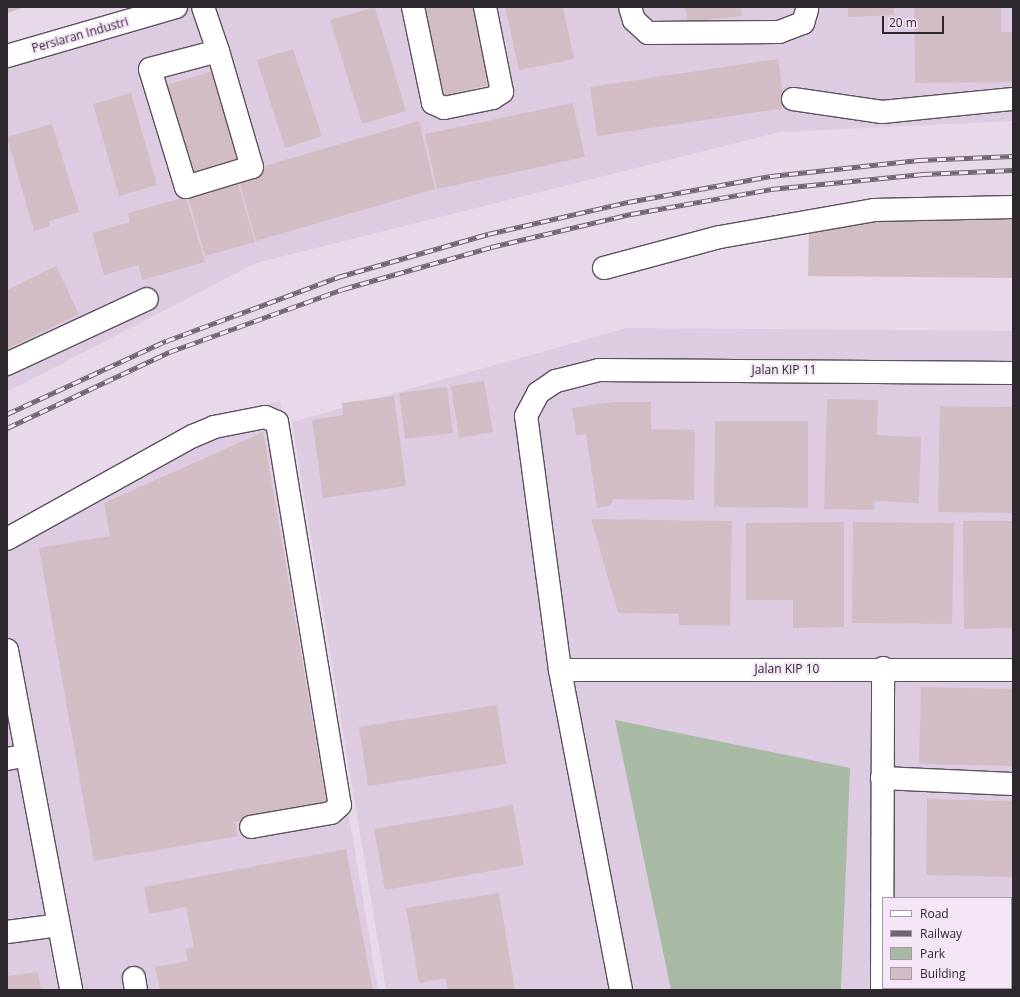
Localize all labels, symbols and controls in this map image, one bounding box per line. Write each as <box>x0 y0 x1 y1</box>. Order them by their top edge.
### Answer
scale bar <box>884 8 946 34</box>
street label: Persiaran Industri <box>30 14 130 56</box>
text: 20 m <box>889 14 917 31</box>
street label: Jalan KIP 11 <box>752 363 816 377</box>
street label: Jalan KIP 10 <box>755 662 819 676</box>
legend <box>882 897 1012 989</box>
text: Road <box>920 905 949 922</box>
text: Railway <box>920 925 962 942</box>
text: Park <box>920 945 945 962</box>
text: Building <box>920 965 965 982</box>

